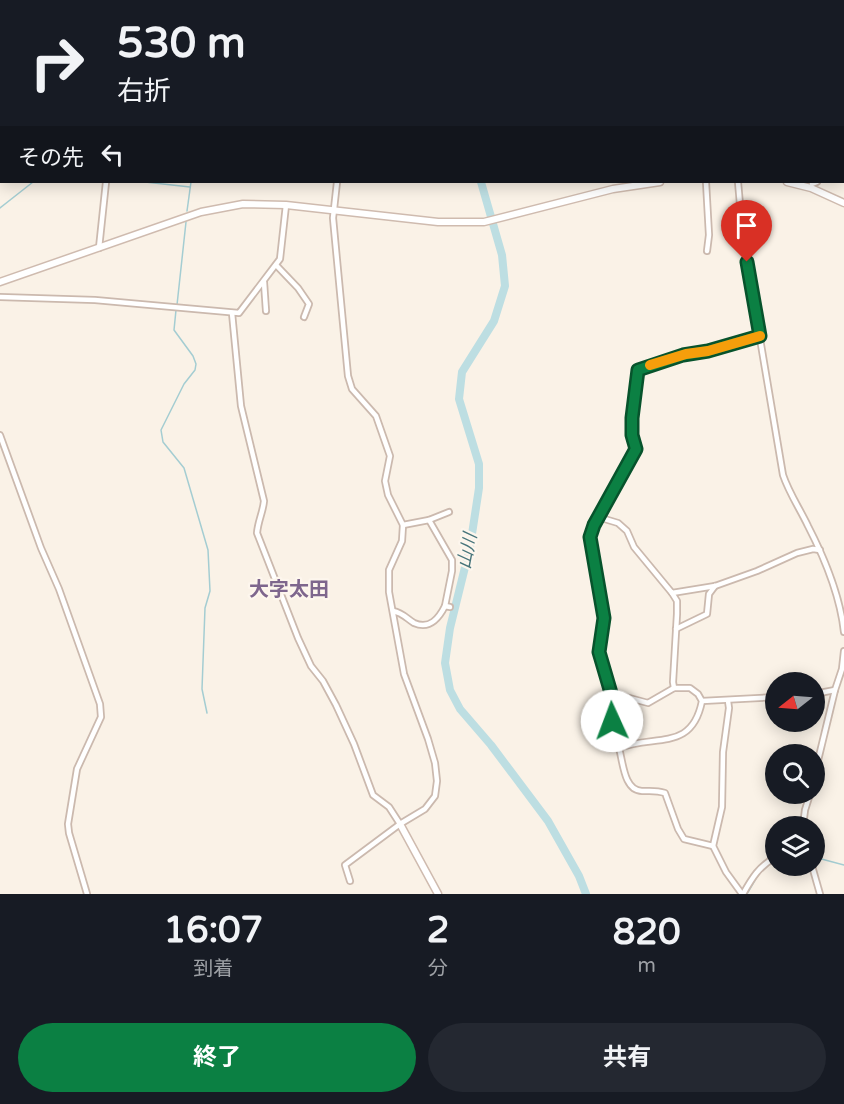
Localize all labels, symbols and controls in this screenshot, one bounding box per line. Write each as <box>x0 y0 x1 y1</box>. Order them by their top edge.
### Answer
text: 530 m <box>117 18 246 69</box>
icon: right <box>18 24 96 102</box>
text: 右折 <box>117 75 171 108</box>
icon: left <box>96 138 129 171</box>
text: その先 <box>18 145 84 171</box>
pin <box>721 200 772 262</box>
icon: arrive <box>730 209 763 242</box>
water label: 山川 <box>453 529 482 571</box>
district label: 大字太田 <box>249 578 329 602</box>
north arrow <box>765 672 825 732</box>
map controls <box>765 672 825 876</box>
position arrow <box>580 689 644 753</box>
button: search <box>765 744 825 804</box>
button: layers <box>765 816 825 876</box>
text: 16:07 <box>163 909 263 952</box>
text: 2 <box>427 909 449 952</box>
text: 820 <box>613 911 681 954</box>
text: m <box>637 954 656 978</box>
text: 到着 <box>193 957 233 981</box>
text: 分 <box>428 957 448 981</box>
button: 終了 <box>18 1023 416 1092</box>
button: 共有 <box>428 1023 826 1092</box>

